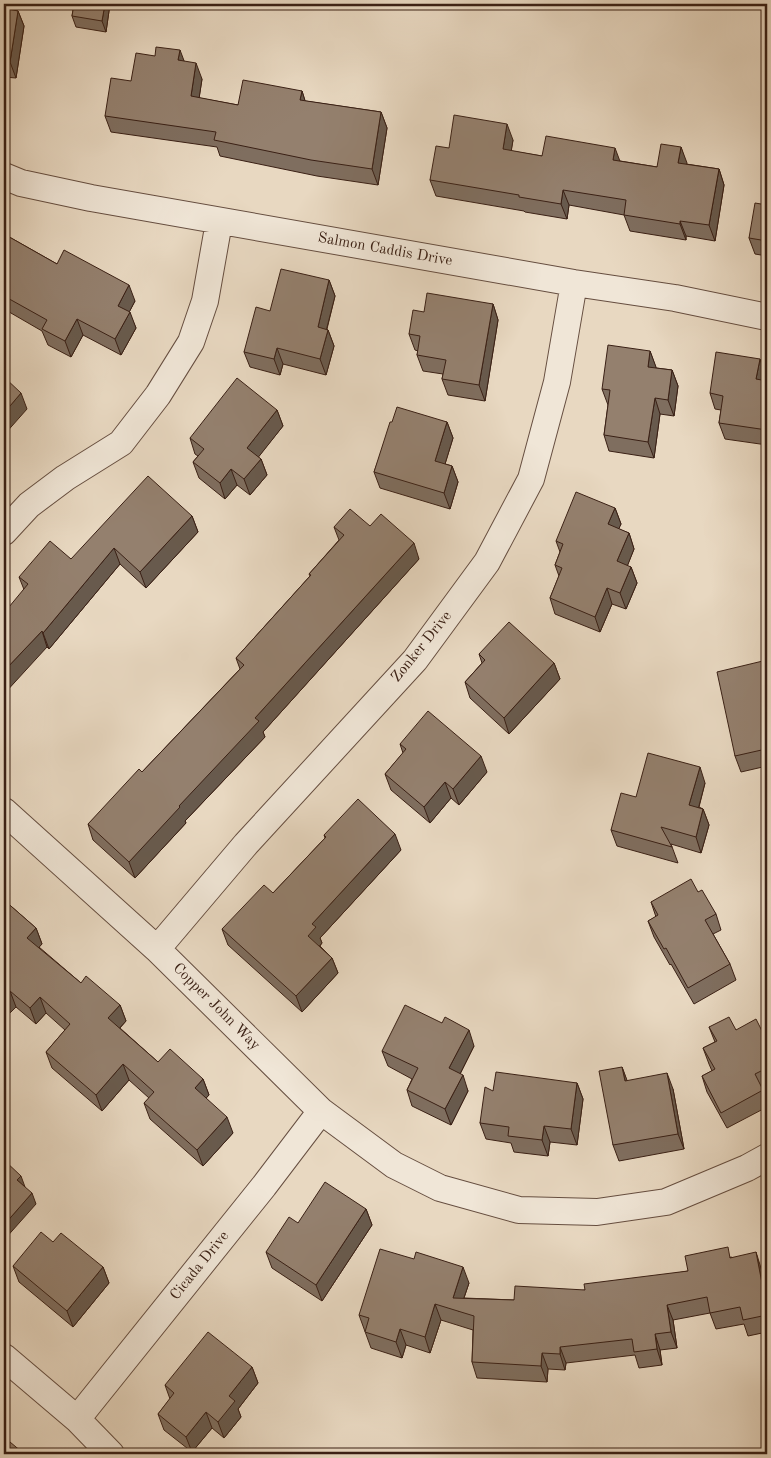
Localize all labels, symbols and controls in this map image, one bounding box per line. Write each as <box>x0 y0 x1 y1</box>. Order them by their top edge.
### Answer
street label: Salmon Caddis Drive <box>317 231 454 269</box>
street label: Zonker Drive <box>389 609 455 685</box>
street label: Copper John Way <box>170 961 262 1053</box>
street label: Cicada Drive <box>168 1229 232 1303</box>

